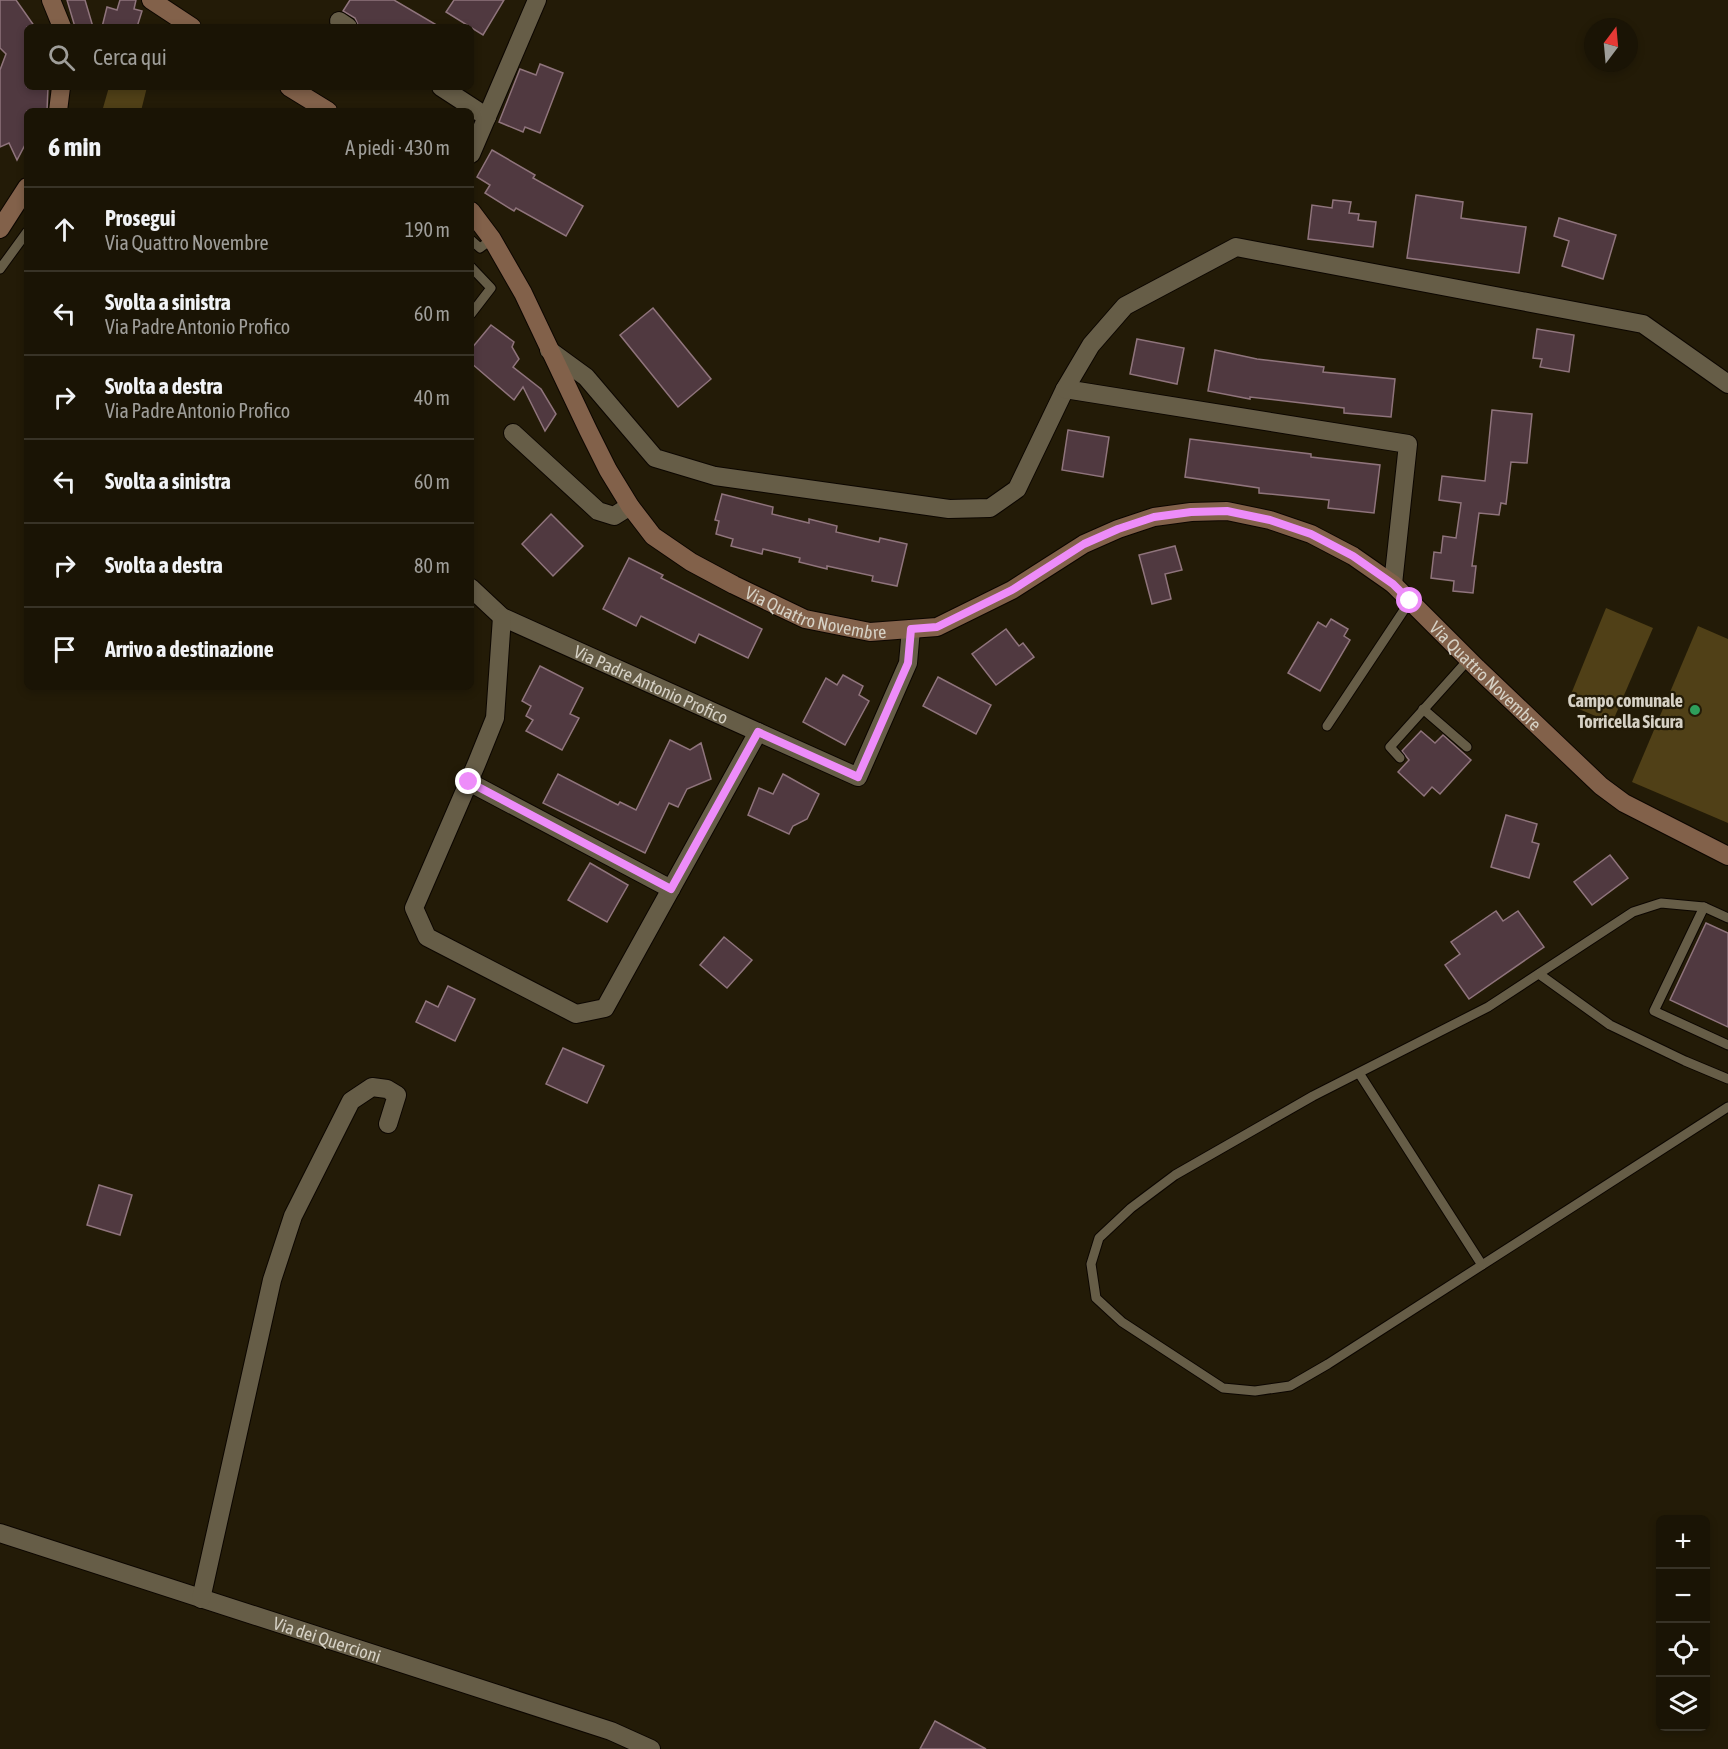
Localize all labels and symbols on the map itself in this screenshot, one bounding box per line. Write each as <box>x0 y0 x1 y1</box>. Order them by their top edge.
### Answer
north arrow <box>1584 18 1638 72</box>
street label: Via Quattro Novembre <box>742 582 887 643</box>
route start <box>1396 587 1422 613</box>
street label: Via Quattro Novembre <box>1426 617 1546 734</box>
street label: Via Padre Antonio Profico <box>571 640 732 728</box>
place label: Campo comunale Torricella Sicura <box>1567 690 1683 732</box>
marker: Campo comunale Torricella Sicura <box>1688 703 1702 717</box>
route end <box>455 768 481 794</box>
street label: Via dei Quercioni <box>271 1612 384 1666</box>

